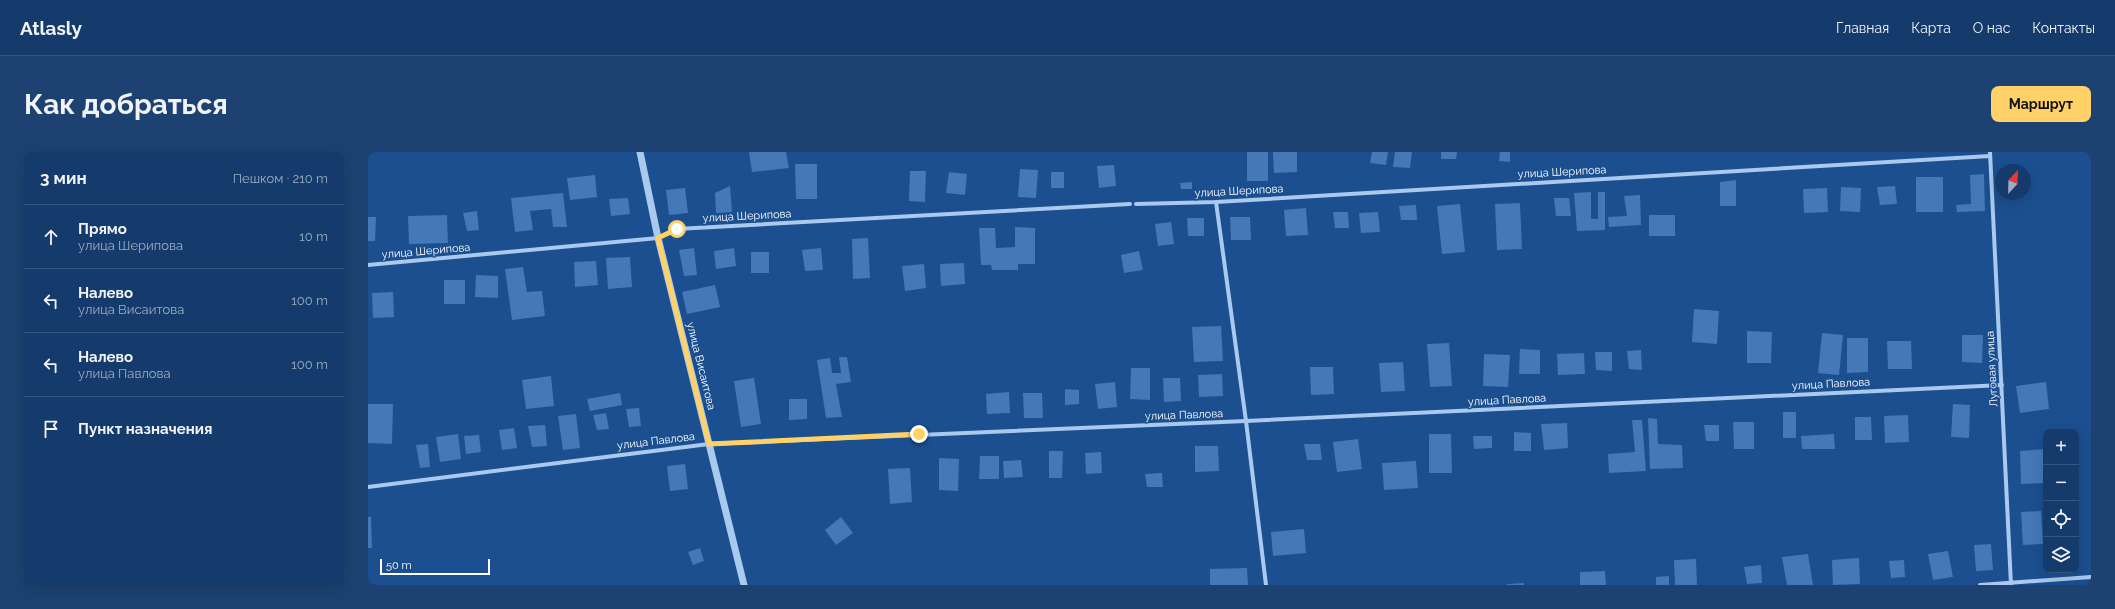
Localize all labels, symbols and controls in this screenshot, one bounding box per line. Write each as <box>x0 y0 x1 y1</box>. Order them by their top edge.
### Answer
text: Atlasly <box>20 17 82 39</box>
text: Главная <box>1836 20 1889 36</box>
text: Карта <box>1911 20 1951 36</box>
text: О нас <box>1973 20 2010 36</box>
text: Контакты <box>2032 20 2095 36</box>
button: Маршрут <box>1991 86 2091 122</box>
text: Как добраться <box>24 88 228 121</box>
street label: улица Шерипова <box>1517 163 1607 181</box>
north arrow <box>1995 164 2031 200</box>
text: 3 мин <box>40 168 87 188</box>
text: Пешком · 210 m <box>233 171 328 186</box>
street label: улица Шерипова <box>1194 182 1284 200</box>
street label: улица Шерипова <box>702 207 792 225</box>
text: Прямо <box>78 220 127 238</box>
route start <box>668 220 686 238</box>
icon: ahead <box>40 226 62 248</box>
text: 10 m <box>299 229 328 244</box>
text: улица Шерипова <box>78 238 183 253</box>
street label: улица Шерипова <box>381 241 471 261</box>
text: Налево <box>78 284 133 302</box>
icon: left <box>40 290 62 312</box>
text: 100 m <box>291 293 328 308</box>
text: улица Висаитова <box>78 302 184 317</box>
street label: улица Висаитова <box>684 321 718 411</box>
street label: Луговая улица <box>1984 331 2000 407</box>
text: Налево <box>78 348 133 366</box>
icon: left <box>40 354 62 376</box>
text: 100 m <box>291 357 328 372</box>
text: улица Павлова <box>78 366 171 381</box>
street label: улица Павлова <box>1792 375 1870 393</box>
street label: улица Павлова <box>1468 391 1546 409</box>
street label: улица Павлова <box>1145 407 1223 423</box>
icon: arrive <box>40 418 62 440</box>
text: Пункт назначения <box>78 420 212 438</box>
route end <box>910 425 928 443</box>
map controls <box>2043 429 2079 573</box>
button: + <box>2043 429 2079 465</box>
street label: улица Павлова <box>616 430 696 452</box>
button: − <box>2043 465 2079 501</box>
button: locate <box>2043 501 2079 537</box>
button: layers <box>2043 537 2079 573</box>
scale bar <box>380 557 490 576</box>
text: 50 m <box>386 559 412 572</box>

